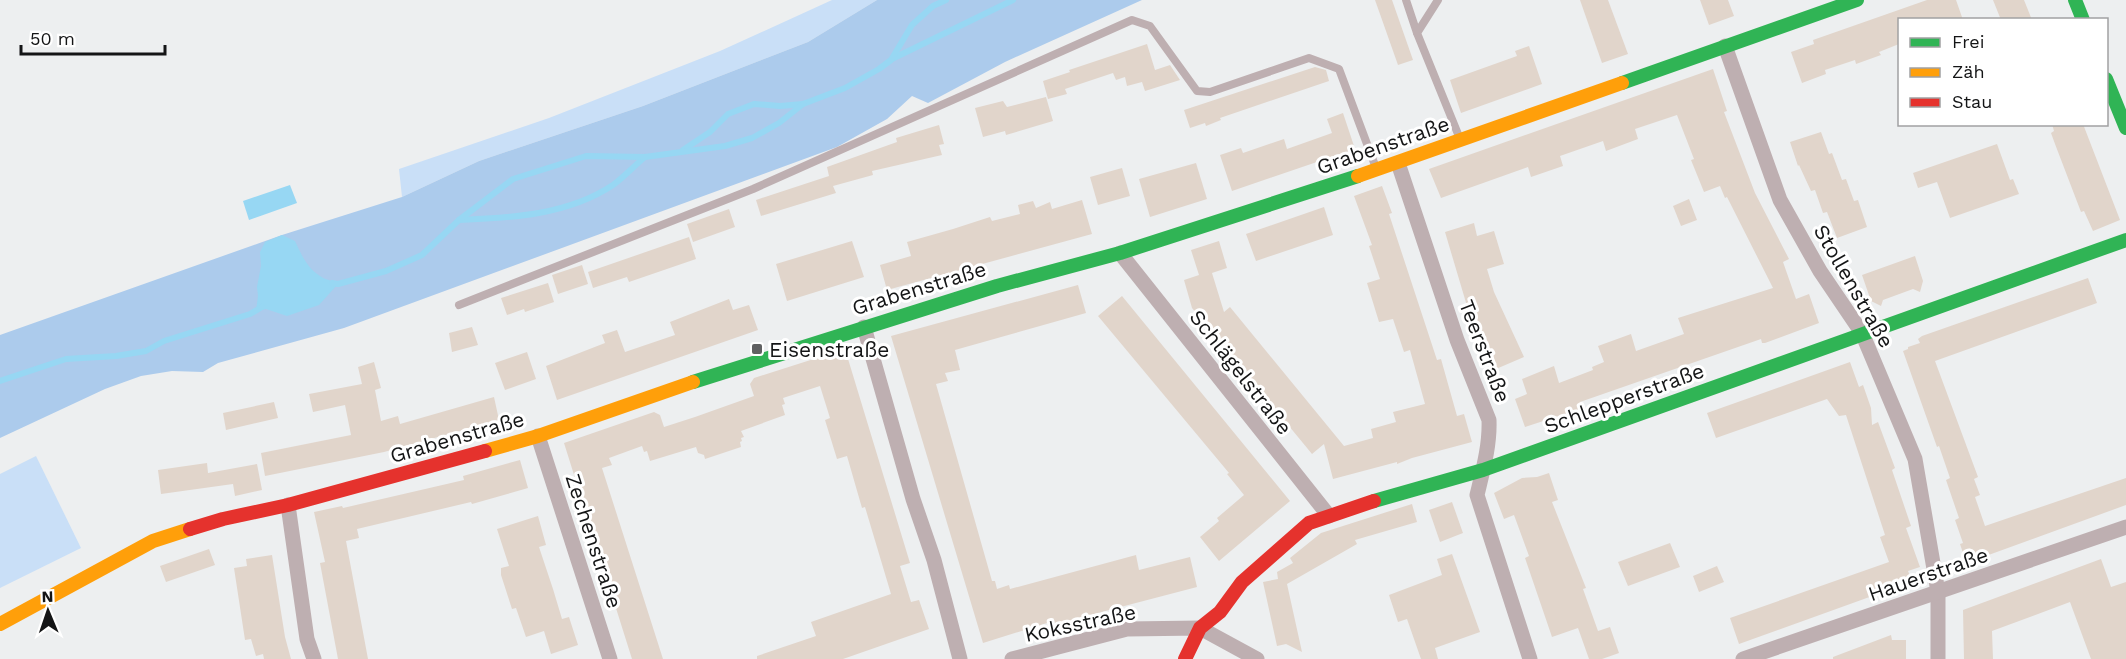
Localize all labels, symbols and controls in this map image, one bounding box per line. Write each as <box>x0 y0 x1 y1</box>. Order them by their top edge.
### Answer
scale bar <box>21 18 165 56</box>
legend <box>1898 18 2108 126</box>
text: 50 m <box>30 28 75 49</box>
text: Frei <box>1952 31 1984 52</box>
text: Zäh <box>1952 61 1985 82</box>
text: Stau <box>1952 91 1992 112</box>
street label: Grabenstraße <box>1313 111 1453 179</box>
street label: Stollenstraße <box>1809 220 1899 352</box>
street label: Grabenstraße <box>849 256 989 320</box>
street label: Teerstraße <box>1454 296 1516 406</box>
street label: Schlägelstraße <box>1185 305 1297 439</box>
place label: Eisenstraße <box>769 337 889 362</box>
marker: Eisenstraße <box>750 342 764 356</box>
street label: Schlepperstraße <box>1541 357 1707 439</box>
street label: Grabenstraße <box>387 406 527 468</box>
street label: Zechenstraße <box>561 471 627 611</box>
street label: Hauerstraße <box>1865 542 1991 606</box>
north arrow <box>18 581 78 641</box>
text: N <box>41 587 54 606</box>
street label: Koksstraße <box>1022 599 1138 647</box>

